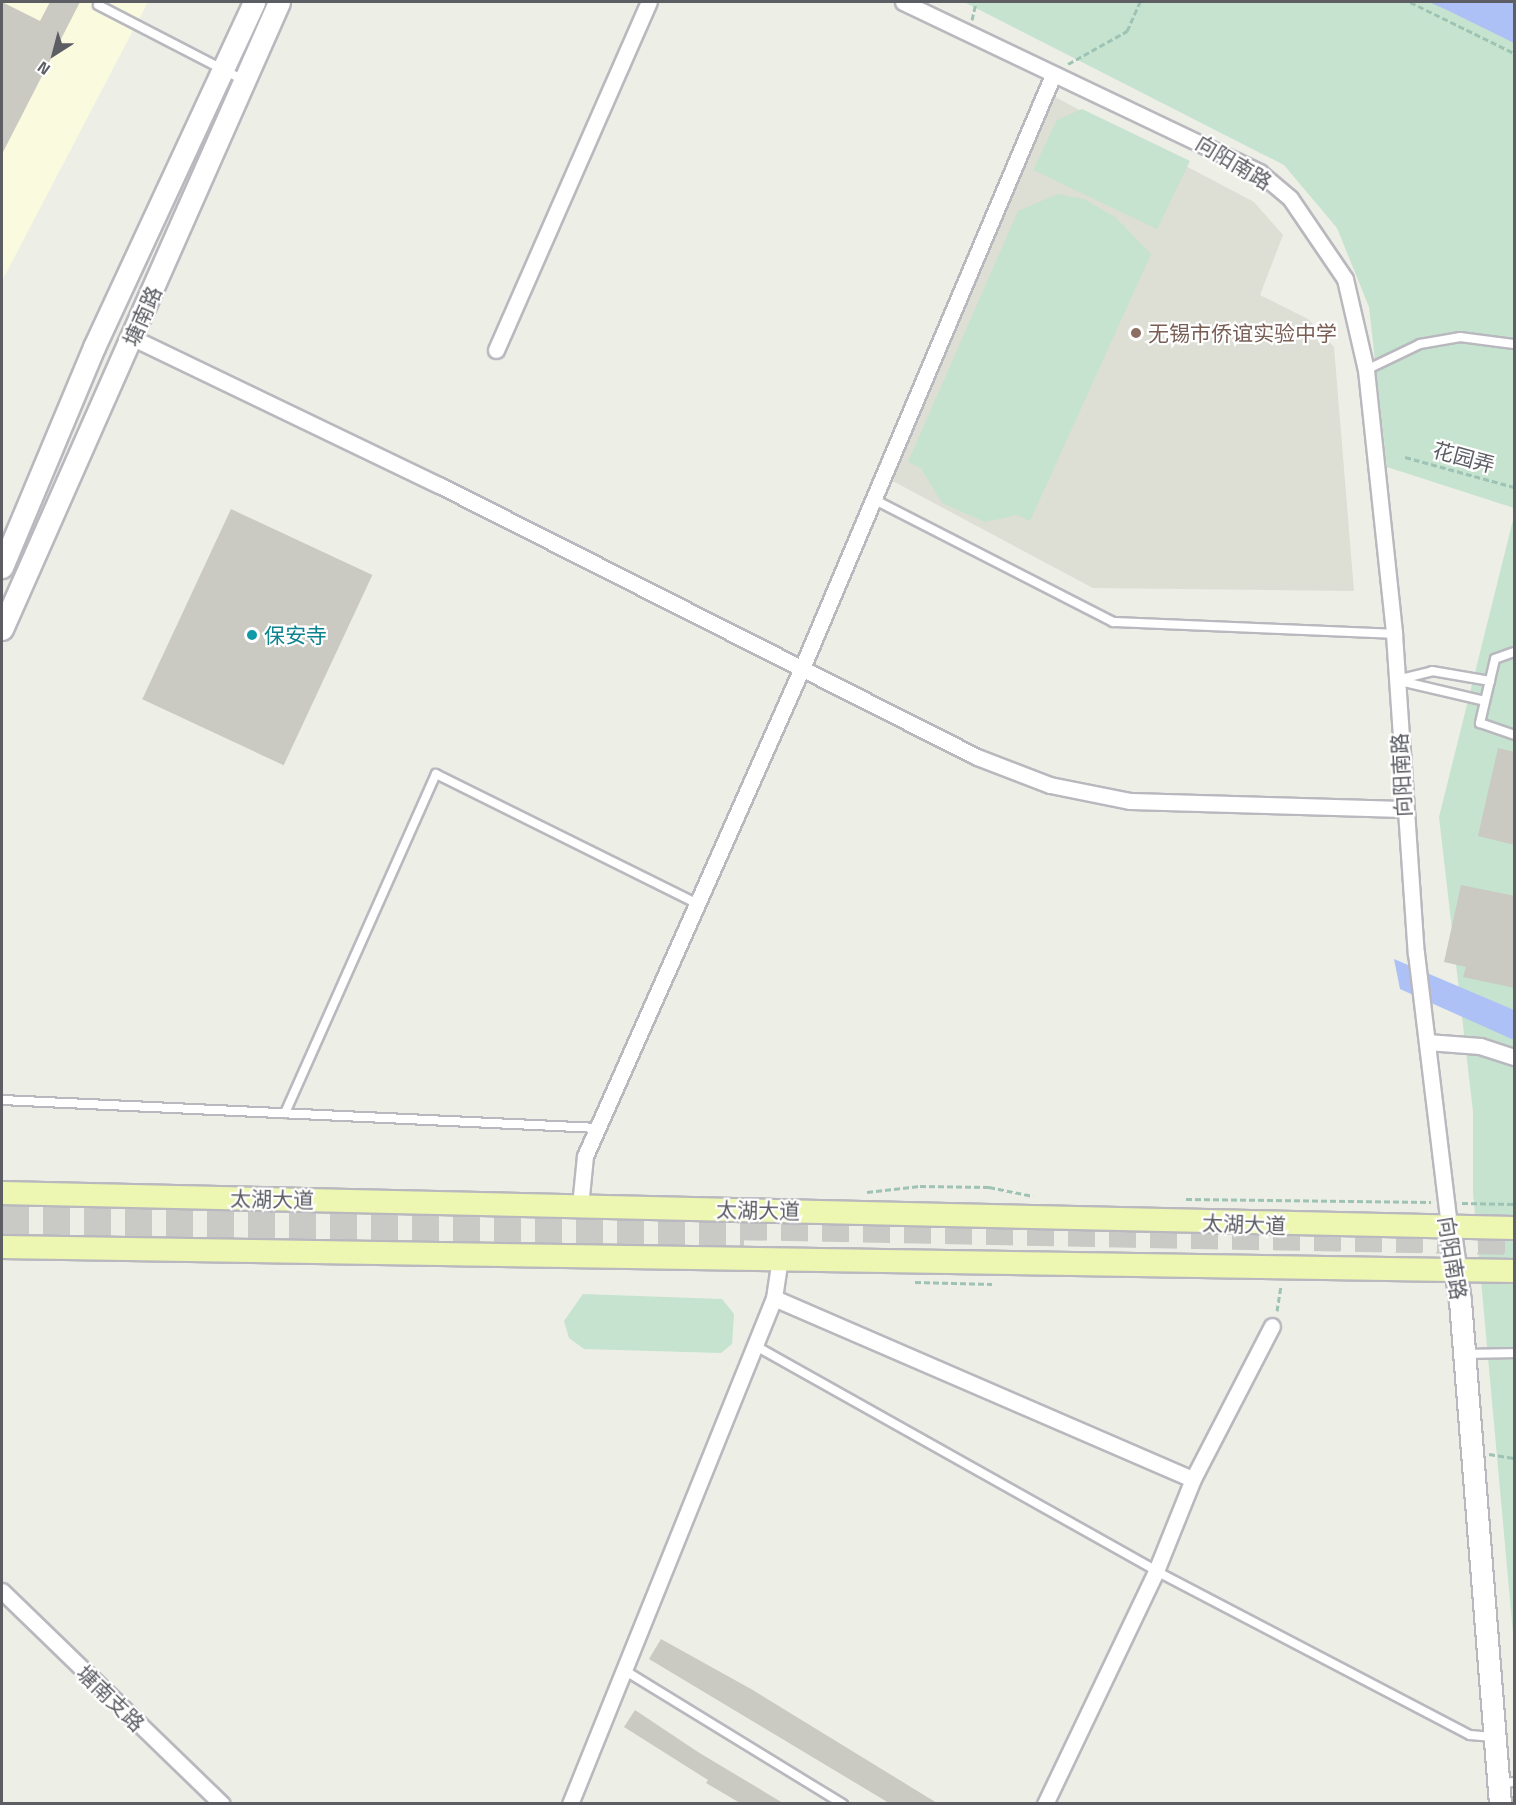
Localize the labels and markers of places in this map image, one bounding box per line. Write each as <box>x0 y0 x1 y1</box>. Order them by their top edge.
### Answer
place label: 无锡市侨谊实验中学 <box>1148 320 1337 346</box>
marker: 无锡市侨谊实验中学 <box>1129 326 1143 340</box>
place label: 保安寺 <box>264 622 327 648</box>
marker: 保安寺 <box>245 628 259 642</box>

